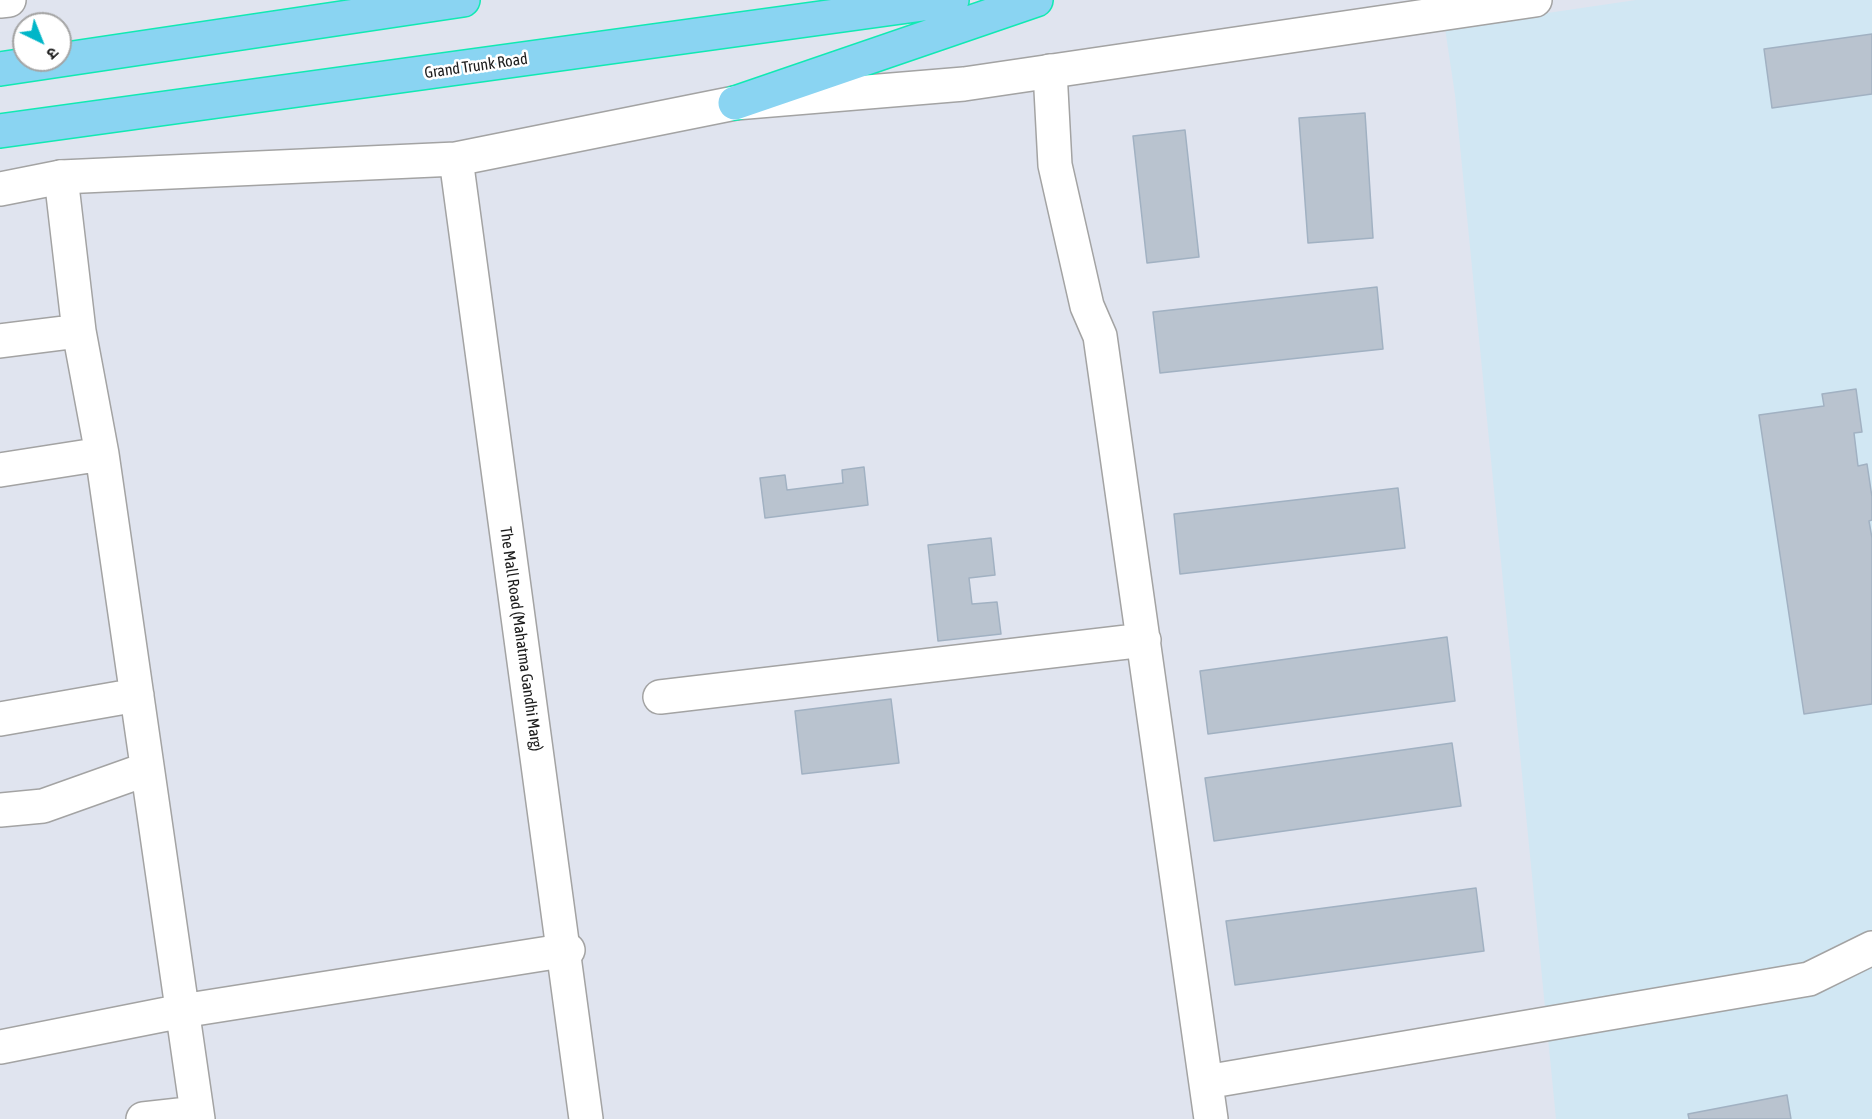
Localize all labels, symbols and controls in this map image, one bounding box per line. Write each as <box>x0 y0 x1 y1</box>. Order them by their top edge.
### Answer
north arrow <box>12 12 72 72</box>
text: उ <box>43 44 62 63</box>
street label: Grand Trunk Road <box>423 49 529 83</box>
street label: The Mall Road (Mahatma Gandhi Marg) <box>496 526 546 752</box>

